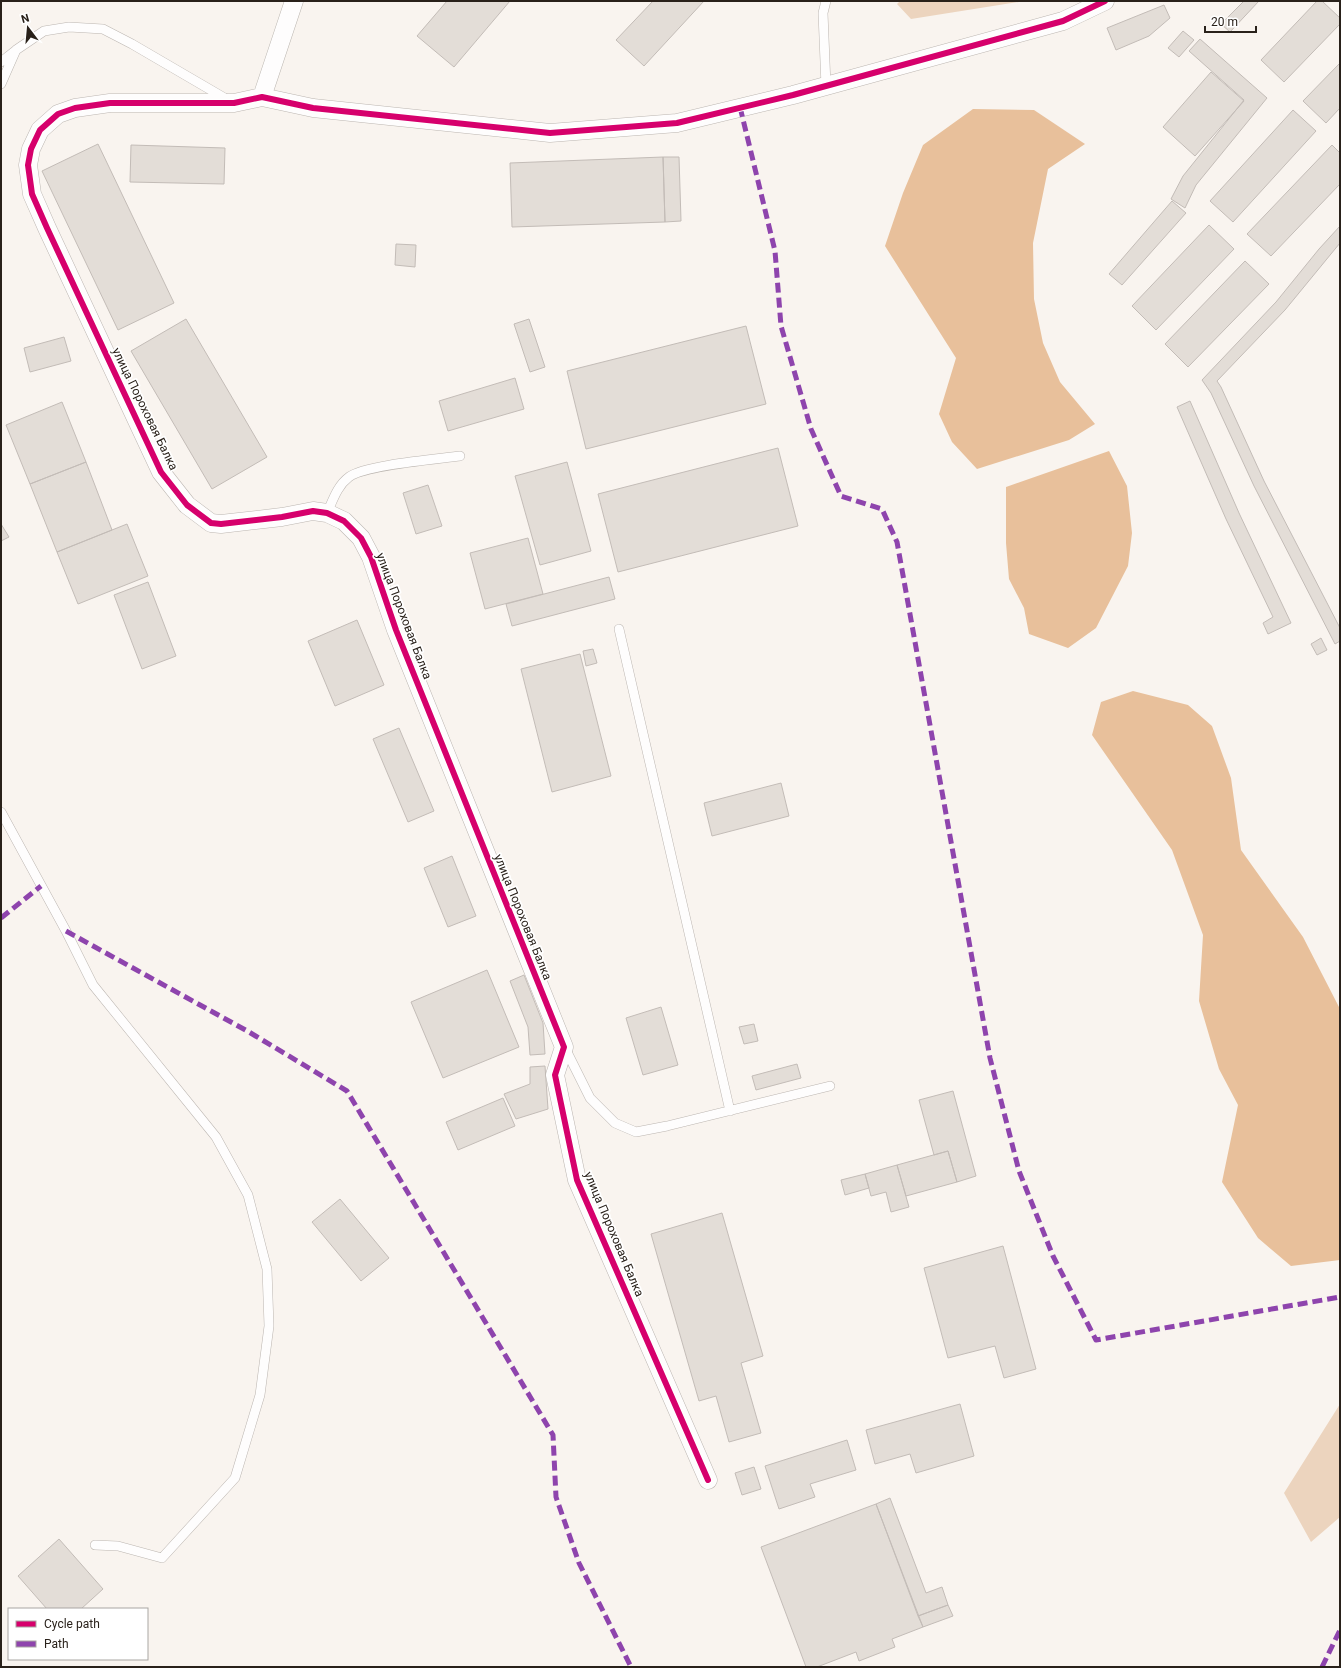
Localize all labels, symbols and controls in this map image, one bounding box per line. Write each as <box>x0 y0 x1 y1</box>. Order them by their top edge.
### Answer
north arrow <box>8 8 48 48</box>
scale bar <box>1205 8 1256 34</box>
text: N <box>20 11 31 26</box>
text: 20 m <box>1211 15 1238 29</box>
street label: улица Пороховая Балка <box>109 346 181 472</box>
street label: улица Пороховая Балка <box>373 551 435 681</box>
street label: улица Пороховая Балка <box>491 852 555 982</box>
street label: улица Пороховая Балка <box>581 1169 647 1299</box>
legend <box>8 1608 148 1660</box>
text: Cycle path <box>44 1617 100 1631</box>
text: Path <box>44 1637 69 1651</box>

